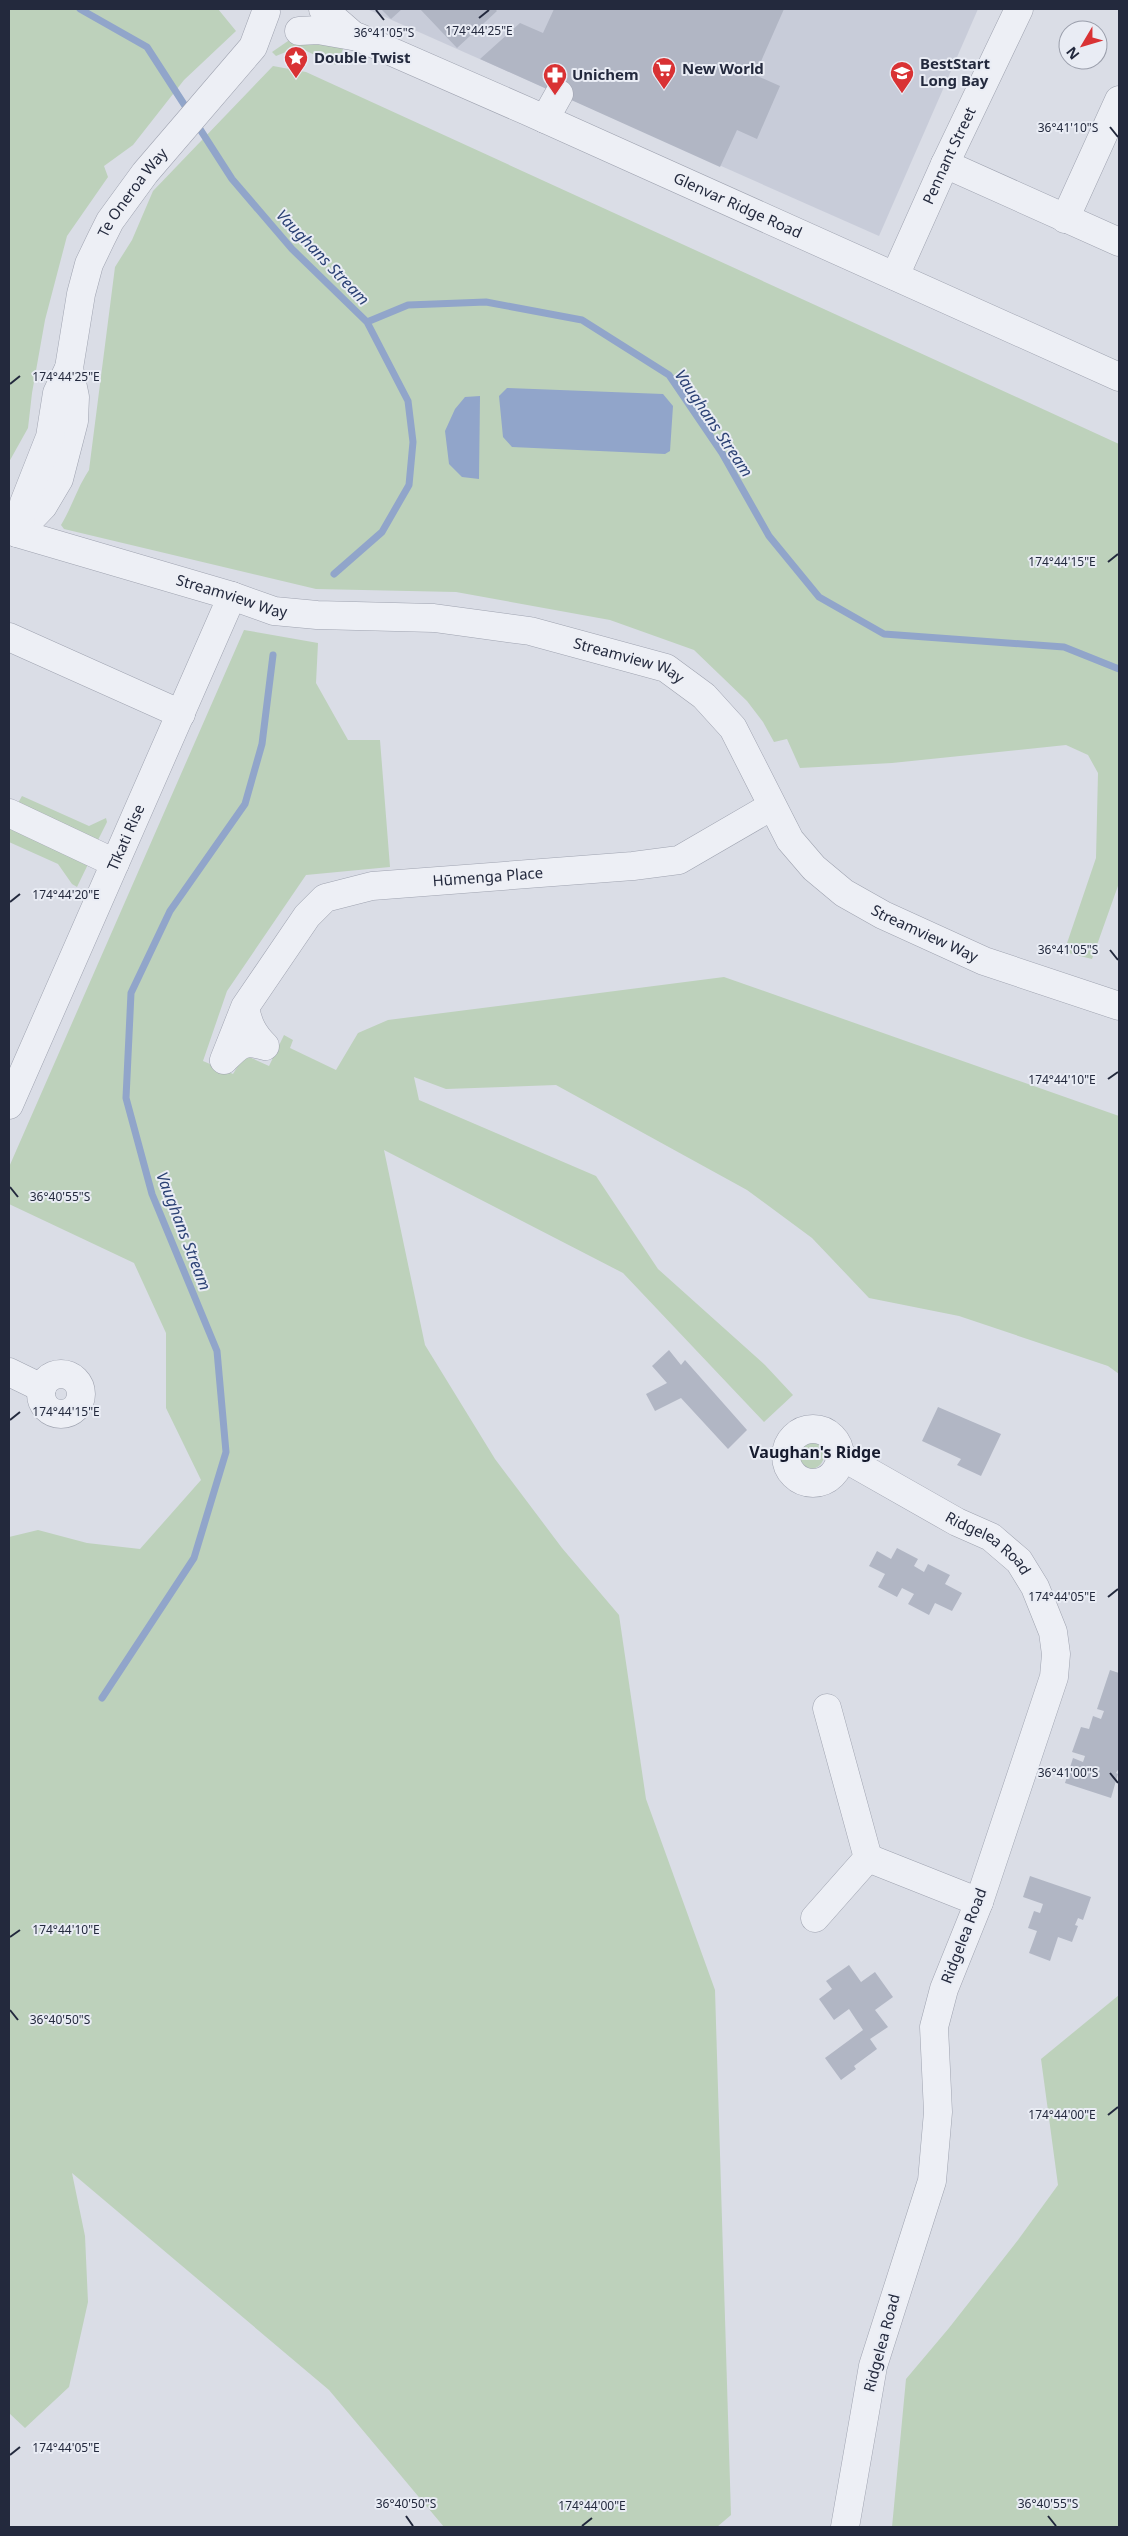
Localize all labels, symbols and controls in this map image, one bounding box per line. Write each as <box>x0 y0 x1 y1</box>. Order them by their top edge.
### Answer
north arrow <box>1058 20 1108 70</box>
text: 174°44'25"E <box>445 22 513 39</box>
text: 36°41'05"S <box>354 24 415 41</box>
text: N <box>1061 43 1083 64</box>
place icon: Double Twist <box>283 45 309 79</box>
place label: Double Twist <box>314 47 411 67</box>
place label: BestStart Long Bay <box>920 53 990 90</box>
supermarket icon: New World <box>651 56 677 90</box>
place label: New World <box>682 58 764 78</box>
school or university icon: BestStart Long Bay <box>889 60 915 94</box>
pharmacy icon: Unichem <box>542 62 568 96</box>
place label: Unichem <box>572 64 639 84</box>
street label: Pennant Street <box>917 103 980 207</box>
text: 36°41'10"S <box>1038 119 1099 136</box>
street label: Te Oneroa Way <box>93 143 171 240</box>
street label: Glenvar Ridge Road <box>671 167 805 242</box>
water label: Vaughans Stream <box>272 204 374 310</box>
water label: Vaughans Stream <box>670 365 758 481</box>
text: 174°44'25"E <box>32 368 100 385</box>
text: 174°44'15"E <box>1028 553 1096 570</box>
street label: Streamview Way <box>174 569 288 621</box>
street label: Streamview Way <box>571 632 689 687</box>
street label: Tīkati Rise <box>102 801 149 874</box>
street label: Hūmenga Place <box>432 862 544 890</box>
text: 174°44'20"E <box>32 886 100 903</box>
street label: Streamview Way <box>868 899 982 966</box>
text: 36°41'05"S <box>1038 941 1099 958</box>
text: 174°44'10"E <box>1028 1071 1096 1088</box>
water label: Vaughans Stream <box>151 1169 217 1293</box>
text: 36°40'55"S <box>30 1188 91 1205</box>
text: 174°44'15"E <box>32 1403 100 1420</box>
district label: Vaughan's Ridge <box>749 1441 881 1463</box>
street label: Ridgelea Road <box>942 1506 1036 1578</box>
text: 174°44'05"E <box>1028 1588 1096 1605</box>
text: 36°41'00"S <box>1038 1764 1099 1781</box>
street label: Ridgelea Road <box>936 1885 990 1986</box>
text: 174°44'10"E <box>32 1921 100 1938</box>
text: 36°40'50"S <box>30 2011 91 2028</box>
text: 174°44'00"E <box>1028 2106 1096 2123</box>
street label: Ridgelea Road <box>858 2291 904 2394</box>
text: 174°44'05"E <box>32 2439 100 2456</box>
text: 36°40'50"S <box>376 2495 437 2512</box>
text: 36°40'55"S <box>1018 2495 1079 2512</box>
text: 174°44'00"E <box>558 2497 626 2514</box>

